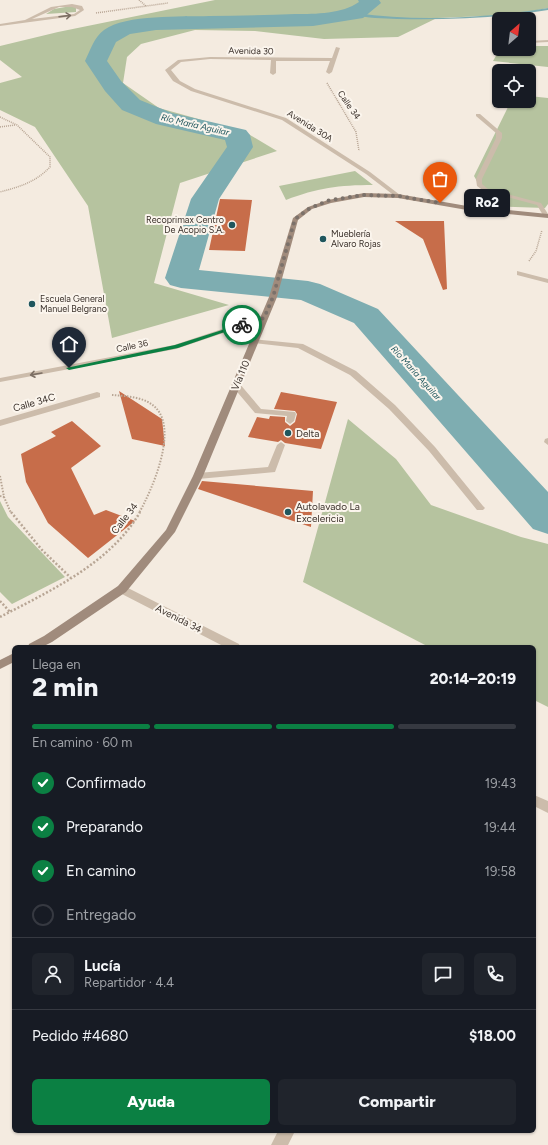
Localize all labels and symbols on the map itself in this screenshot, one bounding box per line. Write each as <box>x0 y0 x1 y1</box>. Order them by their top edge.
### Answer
one-way arrow <box>58 12 71 20</box>
north arrow <box>492 12 536 56</box>
street label: Avenida 30 <box>228 45 274 56</box>
street label: Calle 34 <box>336 88 364 122</box>
street label: Avenida 30A <box>286 107 335 144</box>
water label: Río María Aguilar <box>160 111 231 138</box>
pin <box>423 162 457 203</box>
callout: Ro2 <box>464 189 510 217</box>
place label: Recoprimax Centro De Acopio S.A. <box>146 214 224 235</box>
marker: Recoprimax Centro De Acopio S.A. <box>227 220 237 230</box>
place label: Mueblería Alvaro Rojas <box>331 228 381 249</box>
marker: Mueblería Alvaro Rojas <box>318 234 328 244</box>
place label: Escuela General Manuel Belgrano <box>40 293 107 314</box>
marker: Escuela General Manuel Belgrano <box>27 299 37 309</box>
courier <box>222 305 262 345</box>
pin <box>52 327 86 368</box>
street label: Calle 36 <box>115 337 149 354</box>
water label: Río María Aguilar <box>389 343 444 403</box>
street label: Vía 110 <box>228 358 253 392</box>
one-way arrow <box>30 370 43 378</box>
street label: Calle 34C <box>11 390 57 415</box>
place label: Delta <box>296 427 319 440</box>
marker: Delta <box>283 428 293 438</box>
street label: Calle 34 <box>108 500 141 537</box>
place label: Autolavado La Excelericia <box>296 500 360 525</box>
marker: Autolavado La Excelericia <box>283 507 293 517</box>
street label: Avenida 34 <box>153 601 204 636</box>

